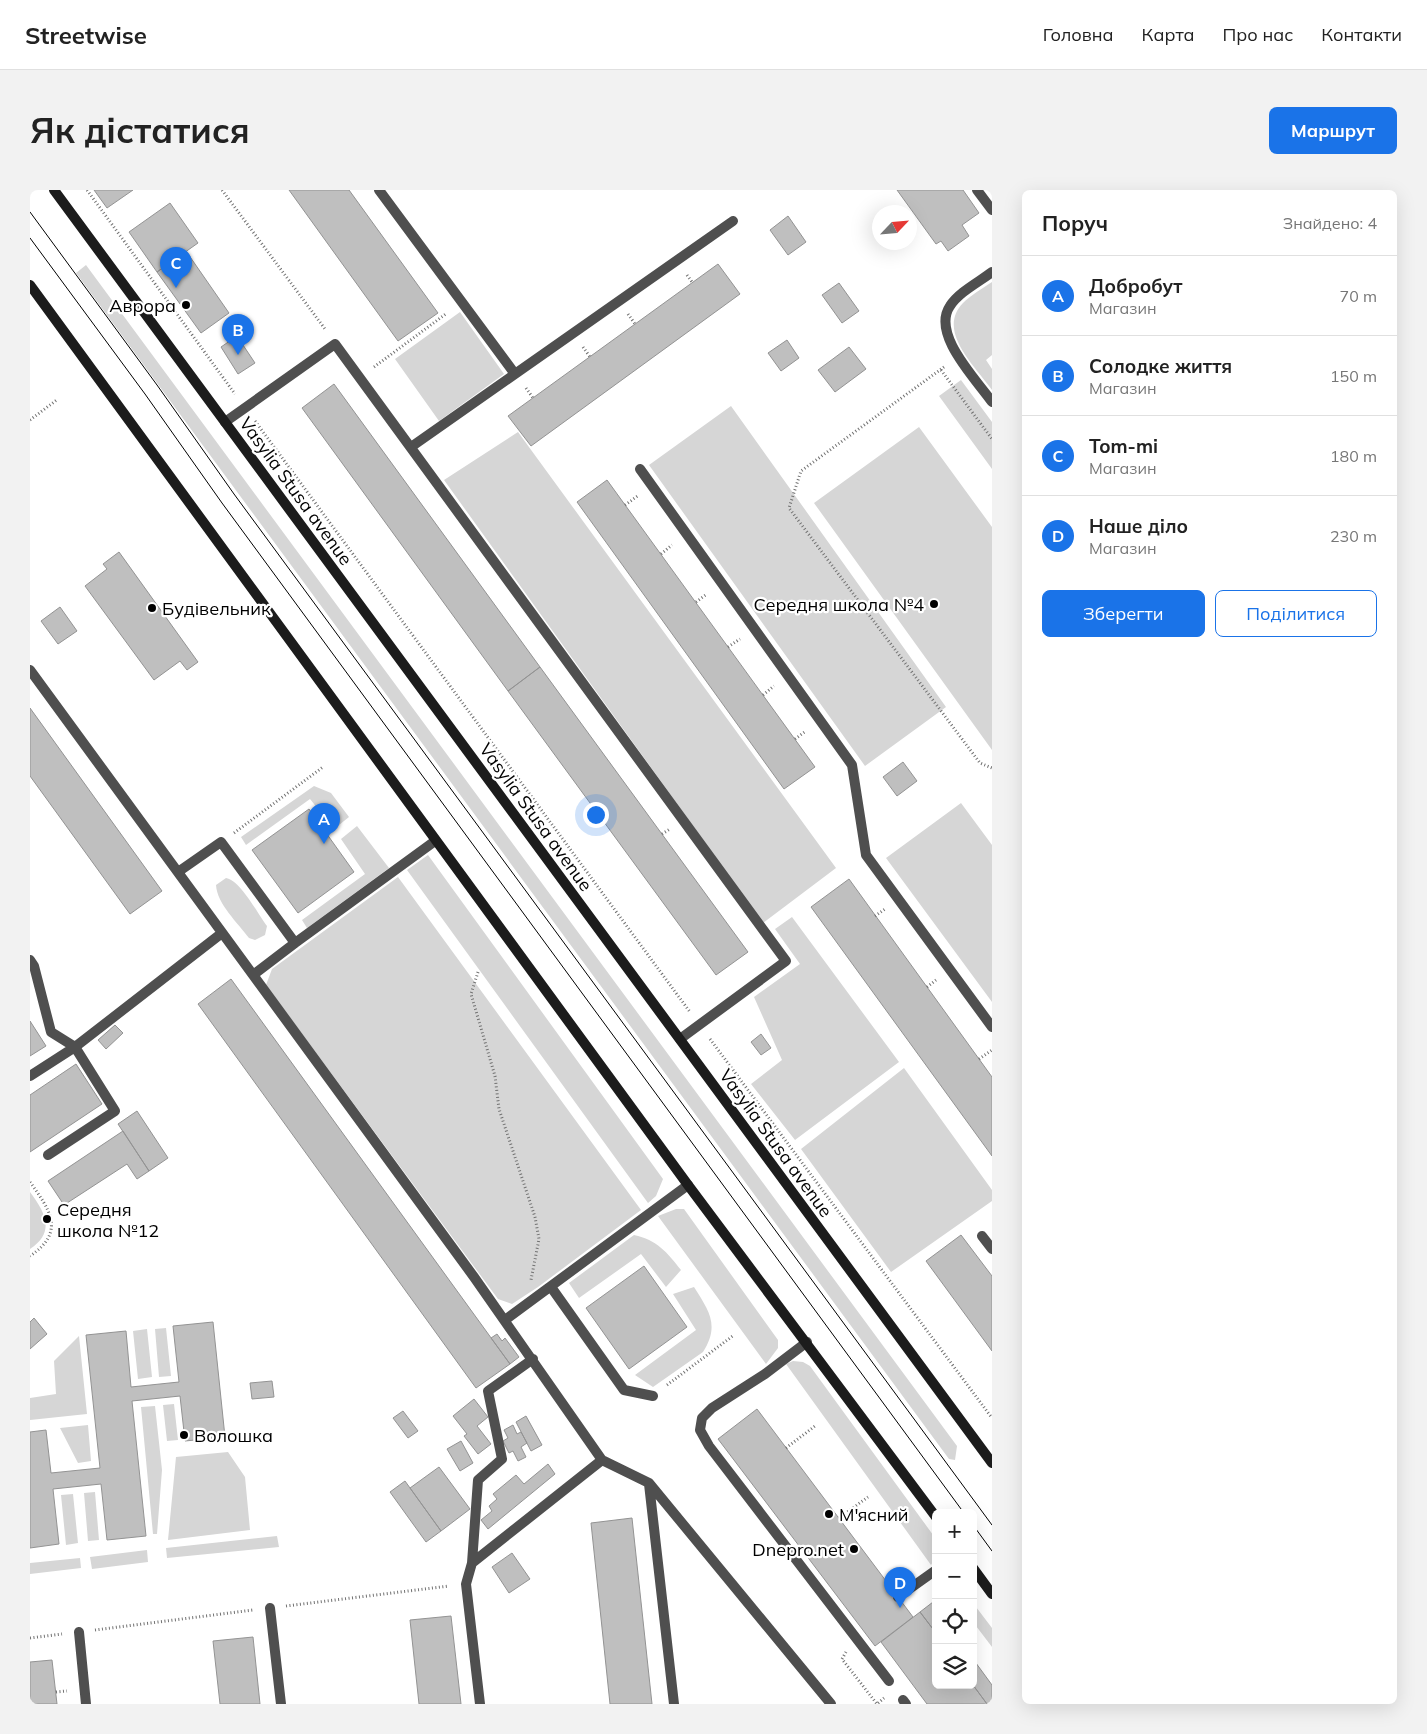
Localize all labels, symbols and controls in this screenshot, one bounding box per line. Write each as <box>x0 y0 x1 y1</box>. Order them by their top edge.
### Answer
text: Streetwise <box>25 20 147 50</box>
text: Головна <box>1043 23 1114 46</box>
text: Карта <box>1142 23 1195 46</box>
text: Про нас <box>1223 23 1293 46</box>
text: Контакти <box>1321 23 1402 46</box>
button: Маршрут <box>1269 107 1397 154</box>
text: Як дістатися <box>30 108 250 152</box>
north arrow <box>872 205 917 250</box>
text: Поруч <box>1042 210 1108 236</box>
text: Знайдено: 4 <box>1283 213 1377 233</box>
pin: C <box>160 247 192 288</box>
text: Добробут <box>1089 274 1183 298</box>
text: A <box>1052 286 1064 306</box>
text: 70 m <box>1340 286 1377 306</box>
place label: Аврора <box>109 294 176 317</box>
text: Магазин <box>1089 298 1157 318</box>
marker: Аврора <box>180 299 192 311</box>
pin: B <box>222 314 254 355</box>
text: Солодке життя <box>1089 354 1232 378</box>
text: B <box>1052 366 1064 386</box>
text: 150 m <box>1330 366 1377 386</box>
text: Магазин <box>1089 378 1157 398</box>
street label: Vasylia Stusa avenue <box>234 412 358 570</box>
text: Tom-mi <box>1089 434 1158 458</box>
text: C <box>1053 446 1063 466</box>
text: 180 m <box>1330 446 1377 466</box>
text: Магазин <box>1089 458 1157 478</box>
text: Наше діло <box>1089 514 1188 538</box>
text: D <box>1052 526 1064 546</box>
text: 230 m <box>1330 526 1377 546</box>
text: Магазин <box>1089 538 1157 558</box>
button: Зберегти <box>1042 590 1205 637</box>
button: Поділитися <box>1215 590 1377 637</box>
place label: Середня школа №4 <box>753 593 924 616</box>
place label: Будівельник <box>162 597 271 620</box>
marker: Середня школа №4 <box>928 598 940 610</box>
marker: Будівельник <box>146 602 158 614</box>
street label: Vasylia Stusa avenue <box>474 738 598 896</box>
your location <box>583 802 609 828</box>
pin: A <box>308 803 340 844</box>
street label: Vasylia Stusa avenue <box>714 1064 838 1222</box>
place label: Середня школа №12 <box>57 1198 159 1242</box>
marker: Середня школа №12 <box>41 1213 53 1225</box>
place label: Волошка <box>194 1424 273 1447</box>
marker: Волошка <box>178 1429 190 1441</box>
place label: М'ясний <box>839 1503 909 1526</box>
marker: М'ясний <box>823 1508 835 1520</box>
map controls <box>932 1509 977 1689</box>
button: + <box>932 1509 977 1554</box>
place label: Dnepro.net <box>752 1538 844 1561</box>
marker: Dnepro.net <box>848 1543 860 1555</box>
button: − <box>932 1554 977 1599</box>
pin: D <box>884 1567 916 1608</box>
button: locate <box>932 1599 977 1644</box>
button: layers <box>932 1644 977 1689</box>

